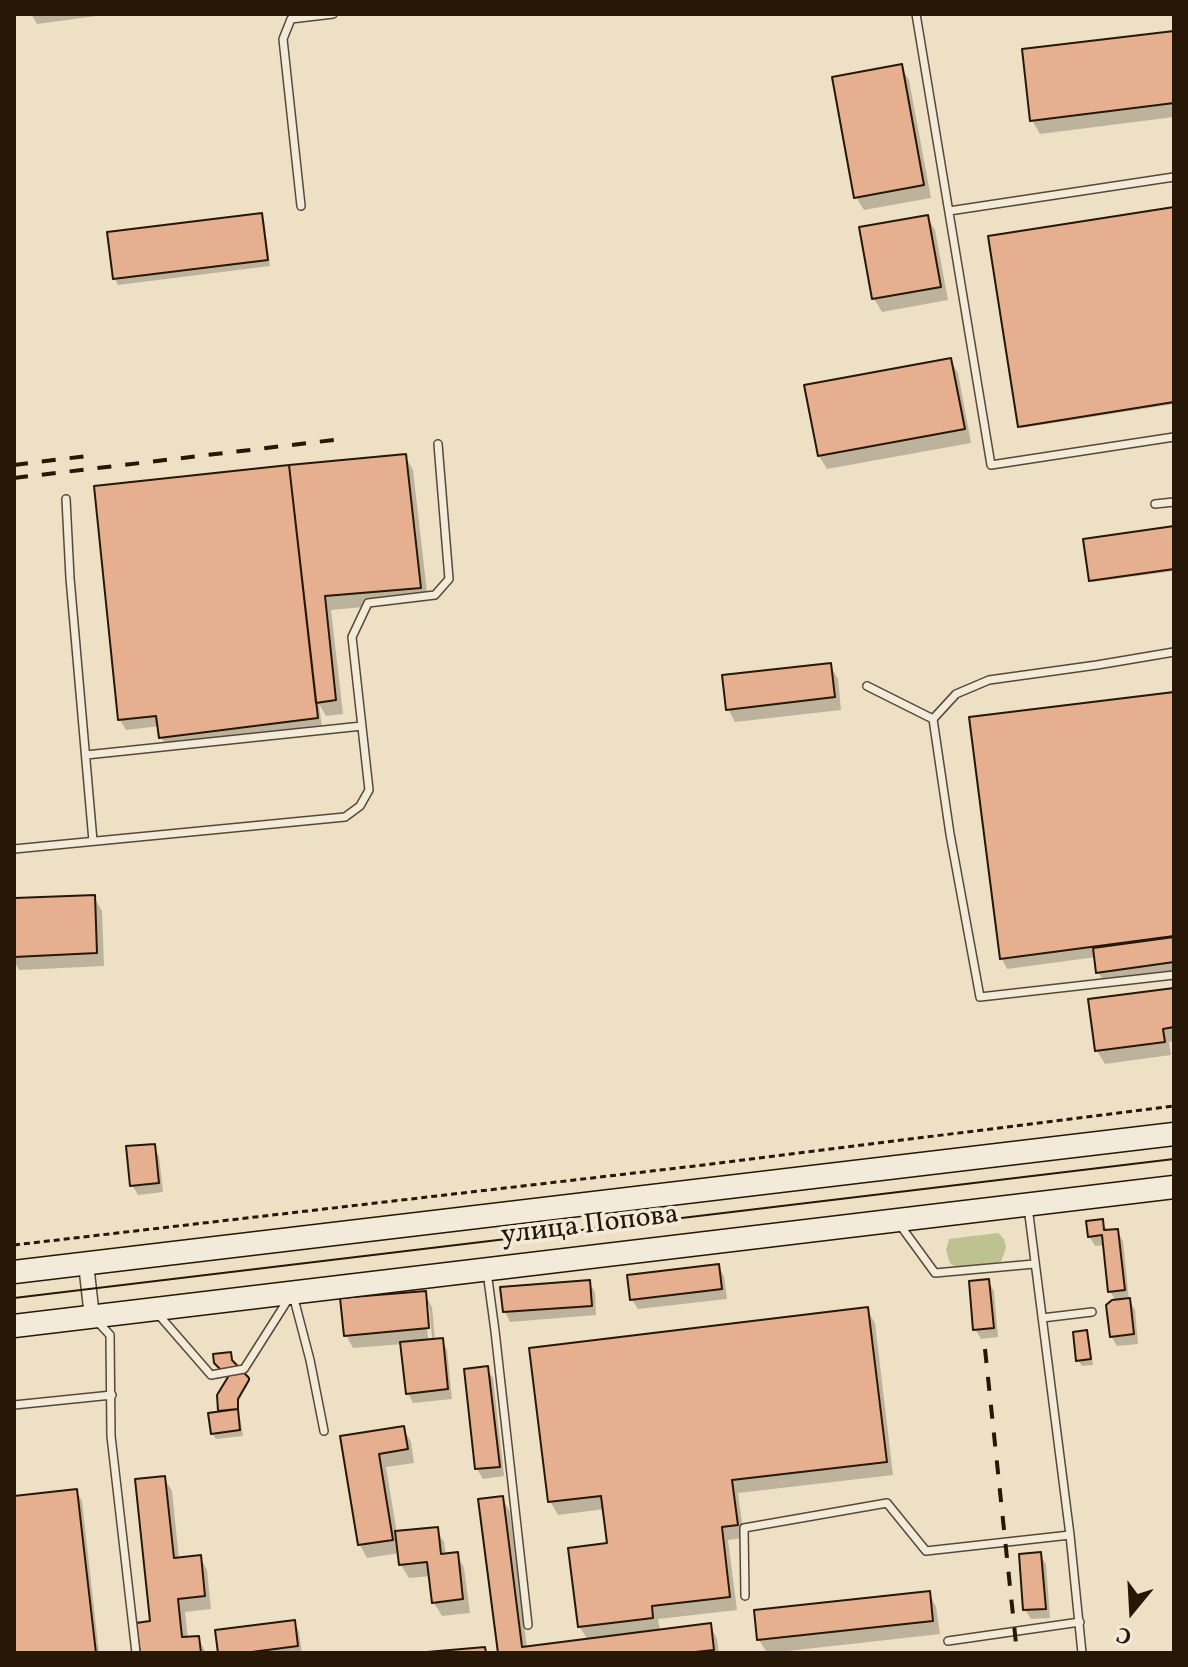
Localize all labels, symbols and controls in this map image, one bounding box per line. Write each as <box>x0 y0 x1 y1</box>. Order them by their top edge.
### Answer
street label: улица Попова <box>499 1199 681 1255</box>
north arrow <box>1092 1571 1172 1651</box>
text: С <box>1113 1617 1136 1651</box>

